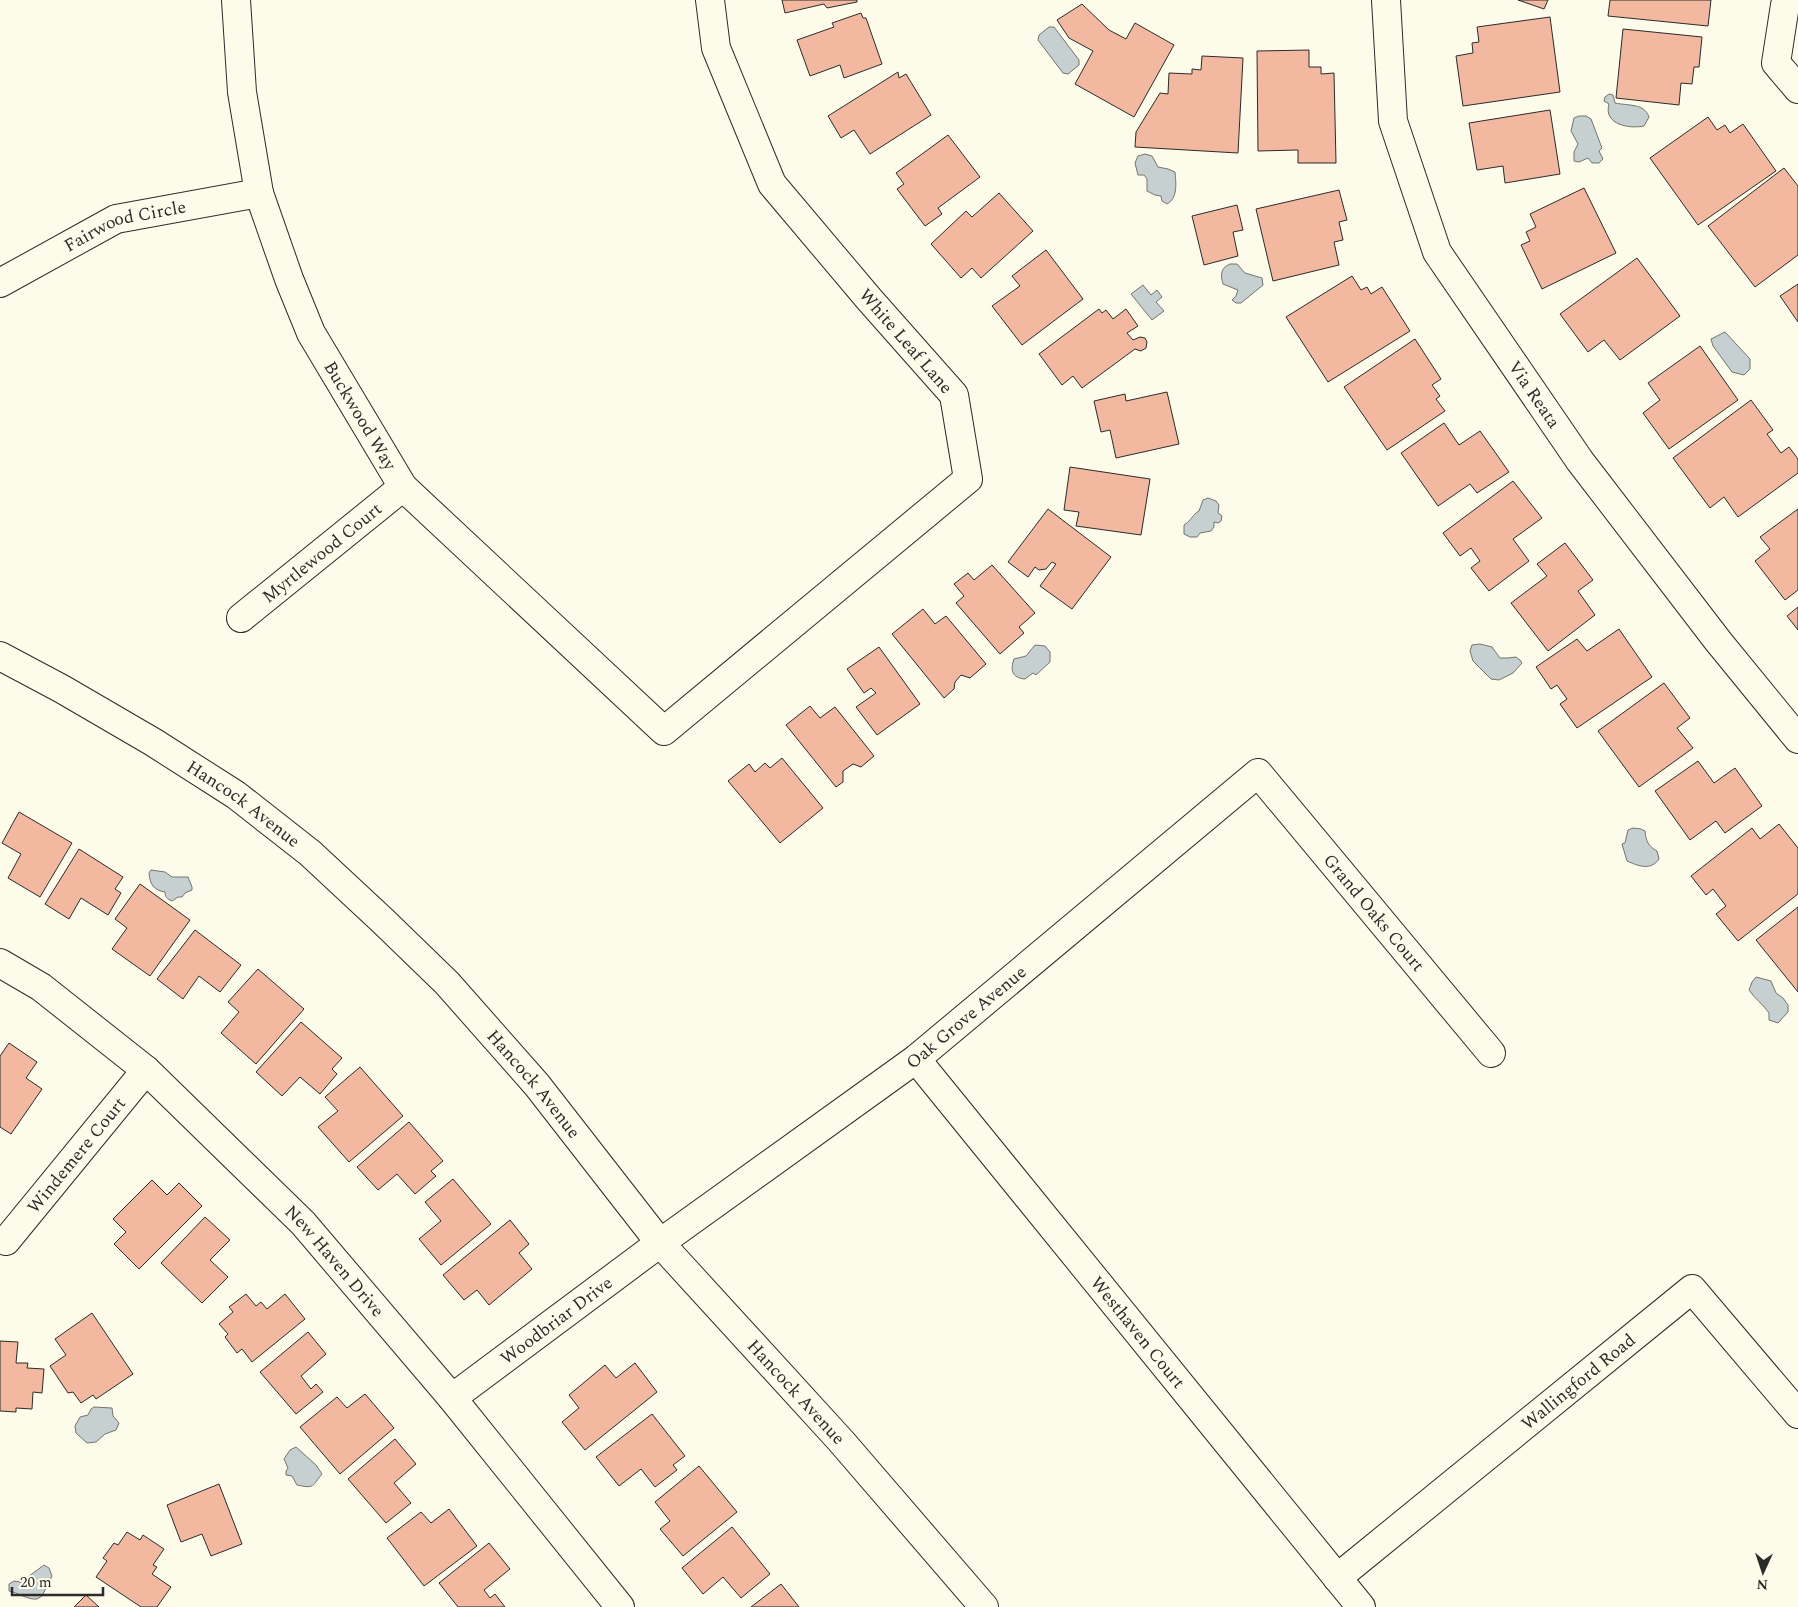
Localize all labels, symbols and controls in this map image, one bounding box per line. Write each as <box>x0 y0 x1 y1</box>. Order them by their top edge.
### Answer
street label: Fairwood Circle <box>59 194 188 259</box>
street label: White Leaf Lane <box>852 283 959 400</box>
street label: Via Reata <box>1501 355 1567 434</box>
street label: Buckwood Way <box>317 356 404 477</box>
street label: Myrtlewood Court <box>256 496 388 610</box>
street label: Hancock Avenue <box>181 754 306 854</box>
street label: Grand Oaks Court <box>1316 848 1431 978</box>
street label: Oak Grove Avenue <box>901 959 1033 1076</box>
street label: Hancock Avenue <box>480 1024 587 1145</box>
street label: Windemere Court <box>21 1091 133 1219</box>
street label: New Haven Drive <box>278 1199 391 1323</box>
street label: Woodbriar Drive <box>495 1270 619 1372</box>
street label: Westhaven Court <box>1084 1270 1191 1395</box>
street label: Wallingford Road <box>1515 1327 1642 1437</box>
street label: Hancock Avenue <box>740 1333 851 1451</box>
north arrow <box>1738 1547 1788 1597</box>
scale bar <box>12 1564 104 1596</box>
text: 20 m <box>20 1571 52 1594</box>
text: N <box>1756 1574 1769 1595</box>

